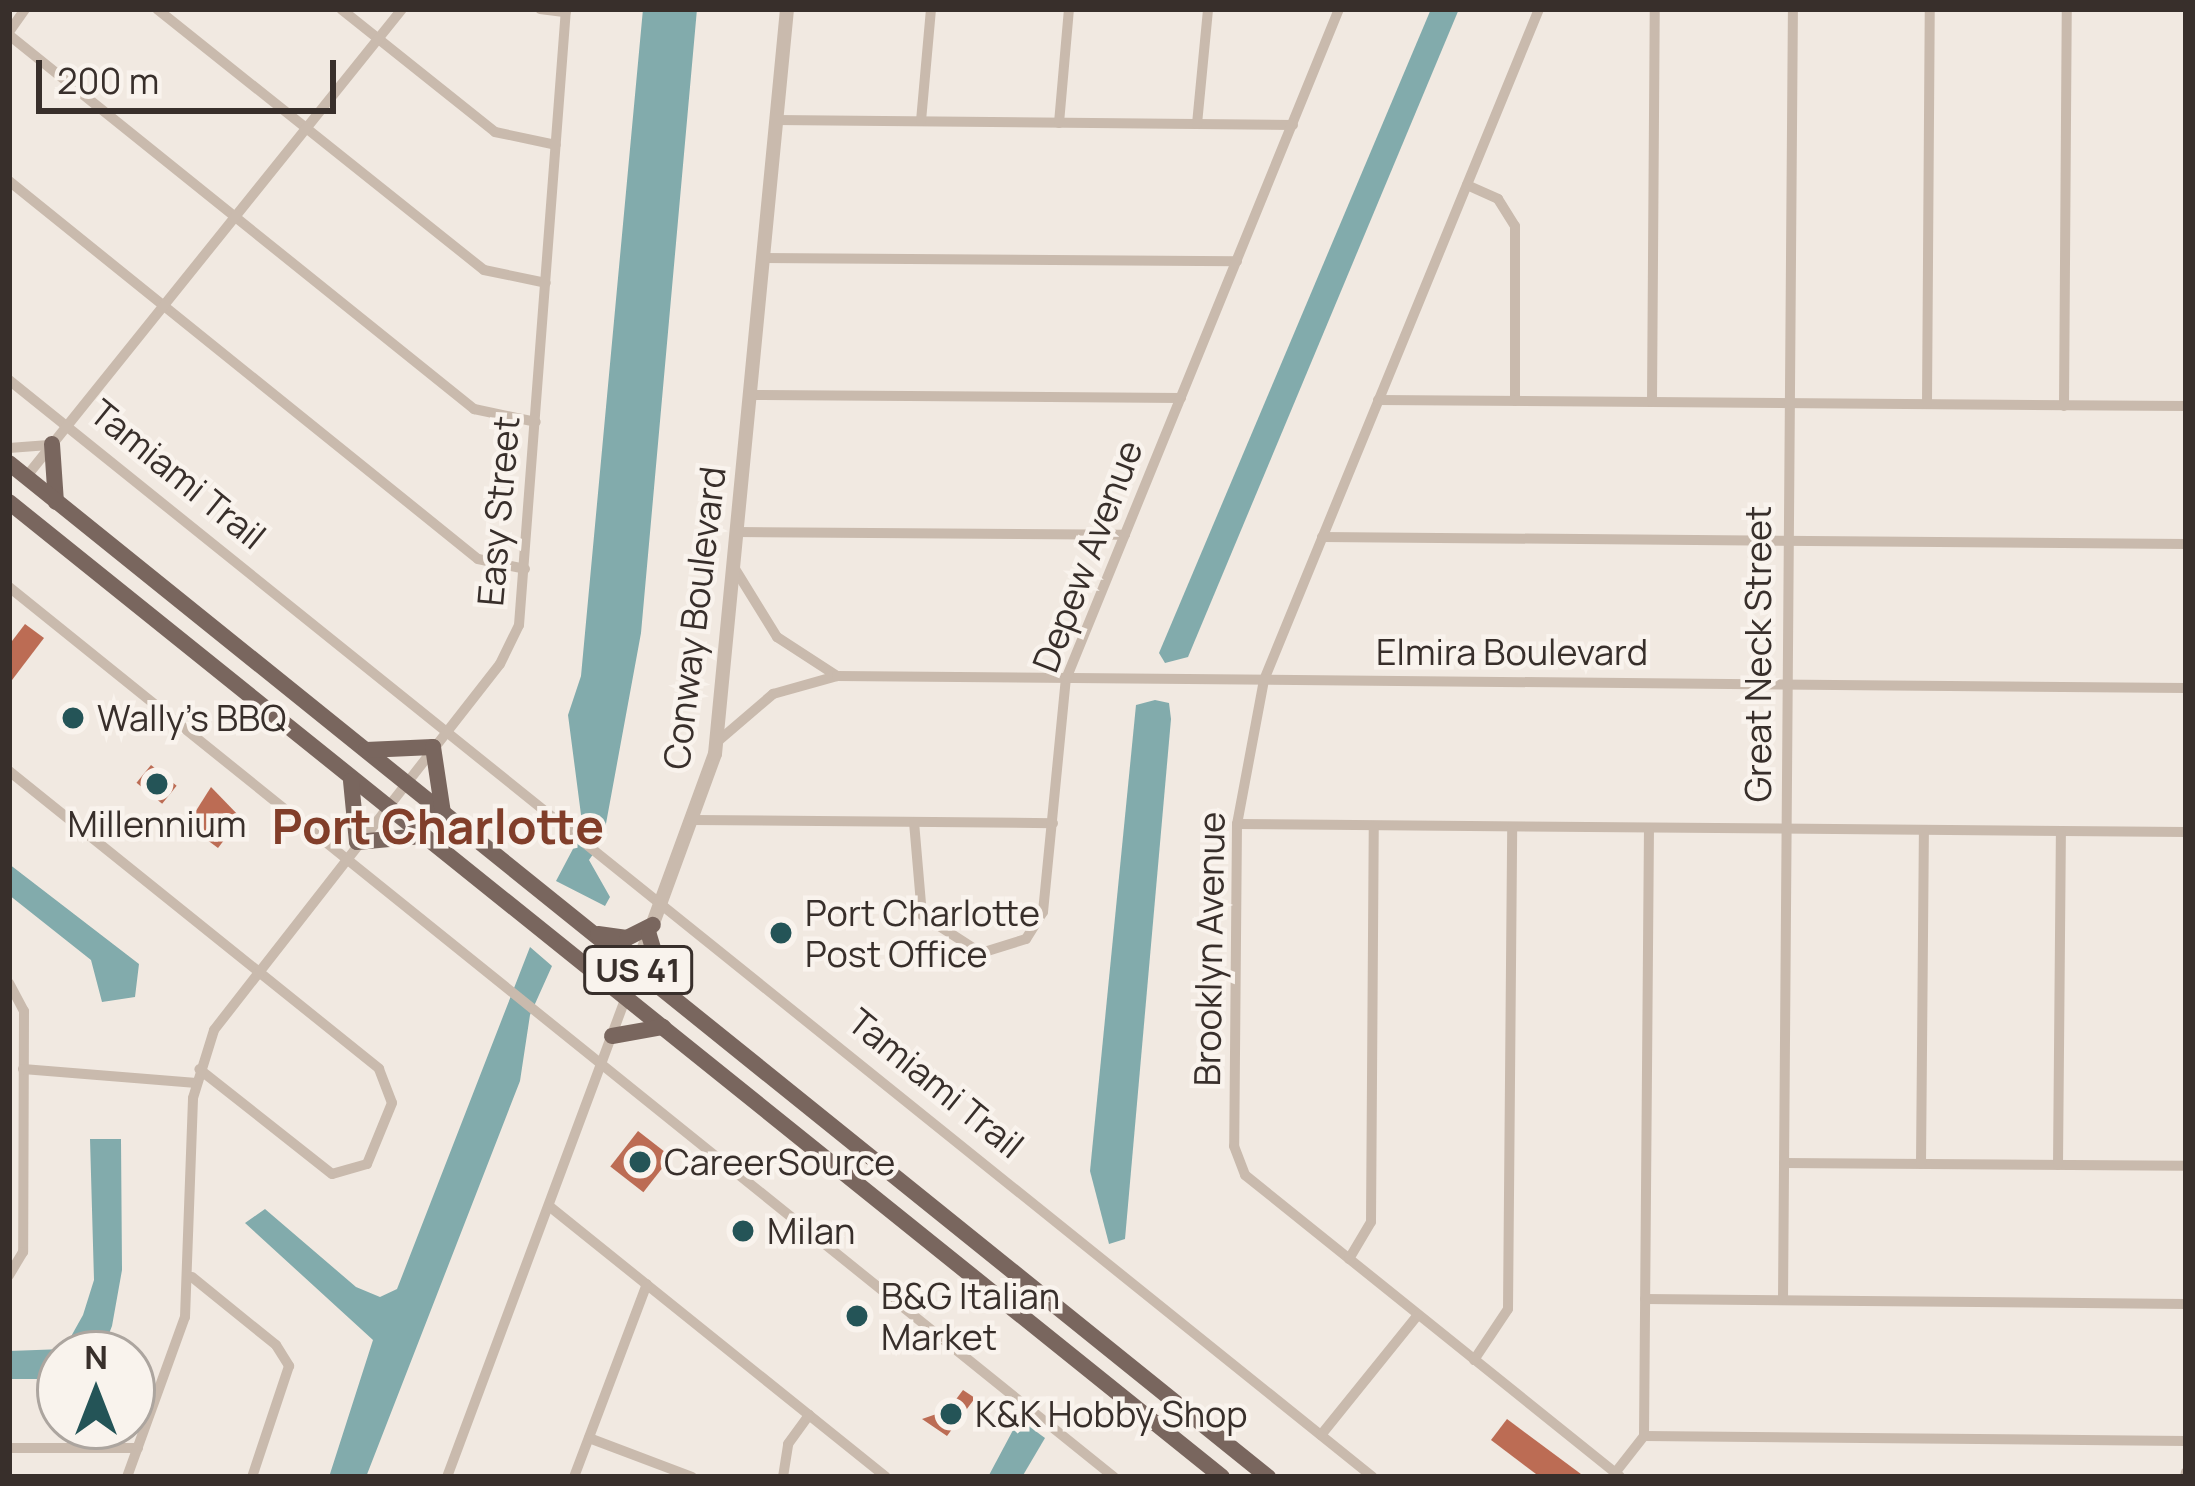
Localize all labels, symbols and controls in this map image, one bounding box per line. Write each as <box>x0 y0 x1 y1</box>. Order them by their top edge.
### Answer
scale bar <box>42 36 342 110</box>
text: 200 m <box>57 56 159 105</box>
street label: Tamiami Trail <box>82 390 274 558</box>
street label: Easy Street <box>468 414 528 608</box>
street label: Depew Avenue <box>1023 434 1151 678</box>
street label: Conway Boulevard <box>654 464 734 772</box>
street label: Great Neck Street <box>1736 506 1780 802</box>
street label: Elmira Boulevard <box>1376 630 1648 674</box>
place label: Wally's BBQ <box>97 696 286 740</box>
marker: Wally's BBQ <box>60 705 86 731</box>
marker: Millennium <box>144 771 170 797</box>
district label: Port Charlotte <box>272 797 604 855</box>
place label: Millennium <box>67 802 247 846</box>
street label: Brooklyn Avenue <box>1185 811 1233 1087</box>
place label: Port Charlotte Post Office <box>805 890 1040 975</box>
marker: Port Charlotte Post Office <box>768 920 794 946</box>
road number: US 41 <box>581 943 695 997</box>
street label: Tamiami Trail <box>840 999 1032 1167</box>
place label: CareerSource <box>664 1140 895 1184</box>
marker: CareerSource <box>627 1149 653 1175</box>
place label: Milan <box>767 1209 855 1253</box>
marker: Milan <box>730 1218 756 1244</box>
place label: B&G Italian Market <box>881 1273 1060 1358</box>
marker: B&G Italian Market <box>844 1303 870 1329</box>
north arrow <box>36 1330 156 1450</box>
text: N <box>84 1334 108 1379</box>
place label: K&K Hobby Shop <box>975 1392 1248 1436</box>
marker: K&K Hobby Shop <box>938 1401 964 1427</box>

